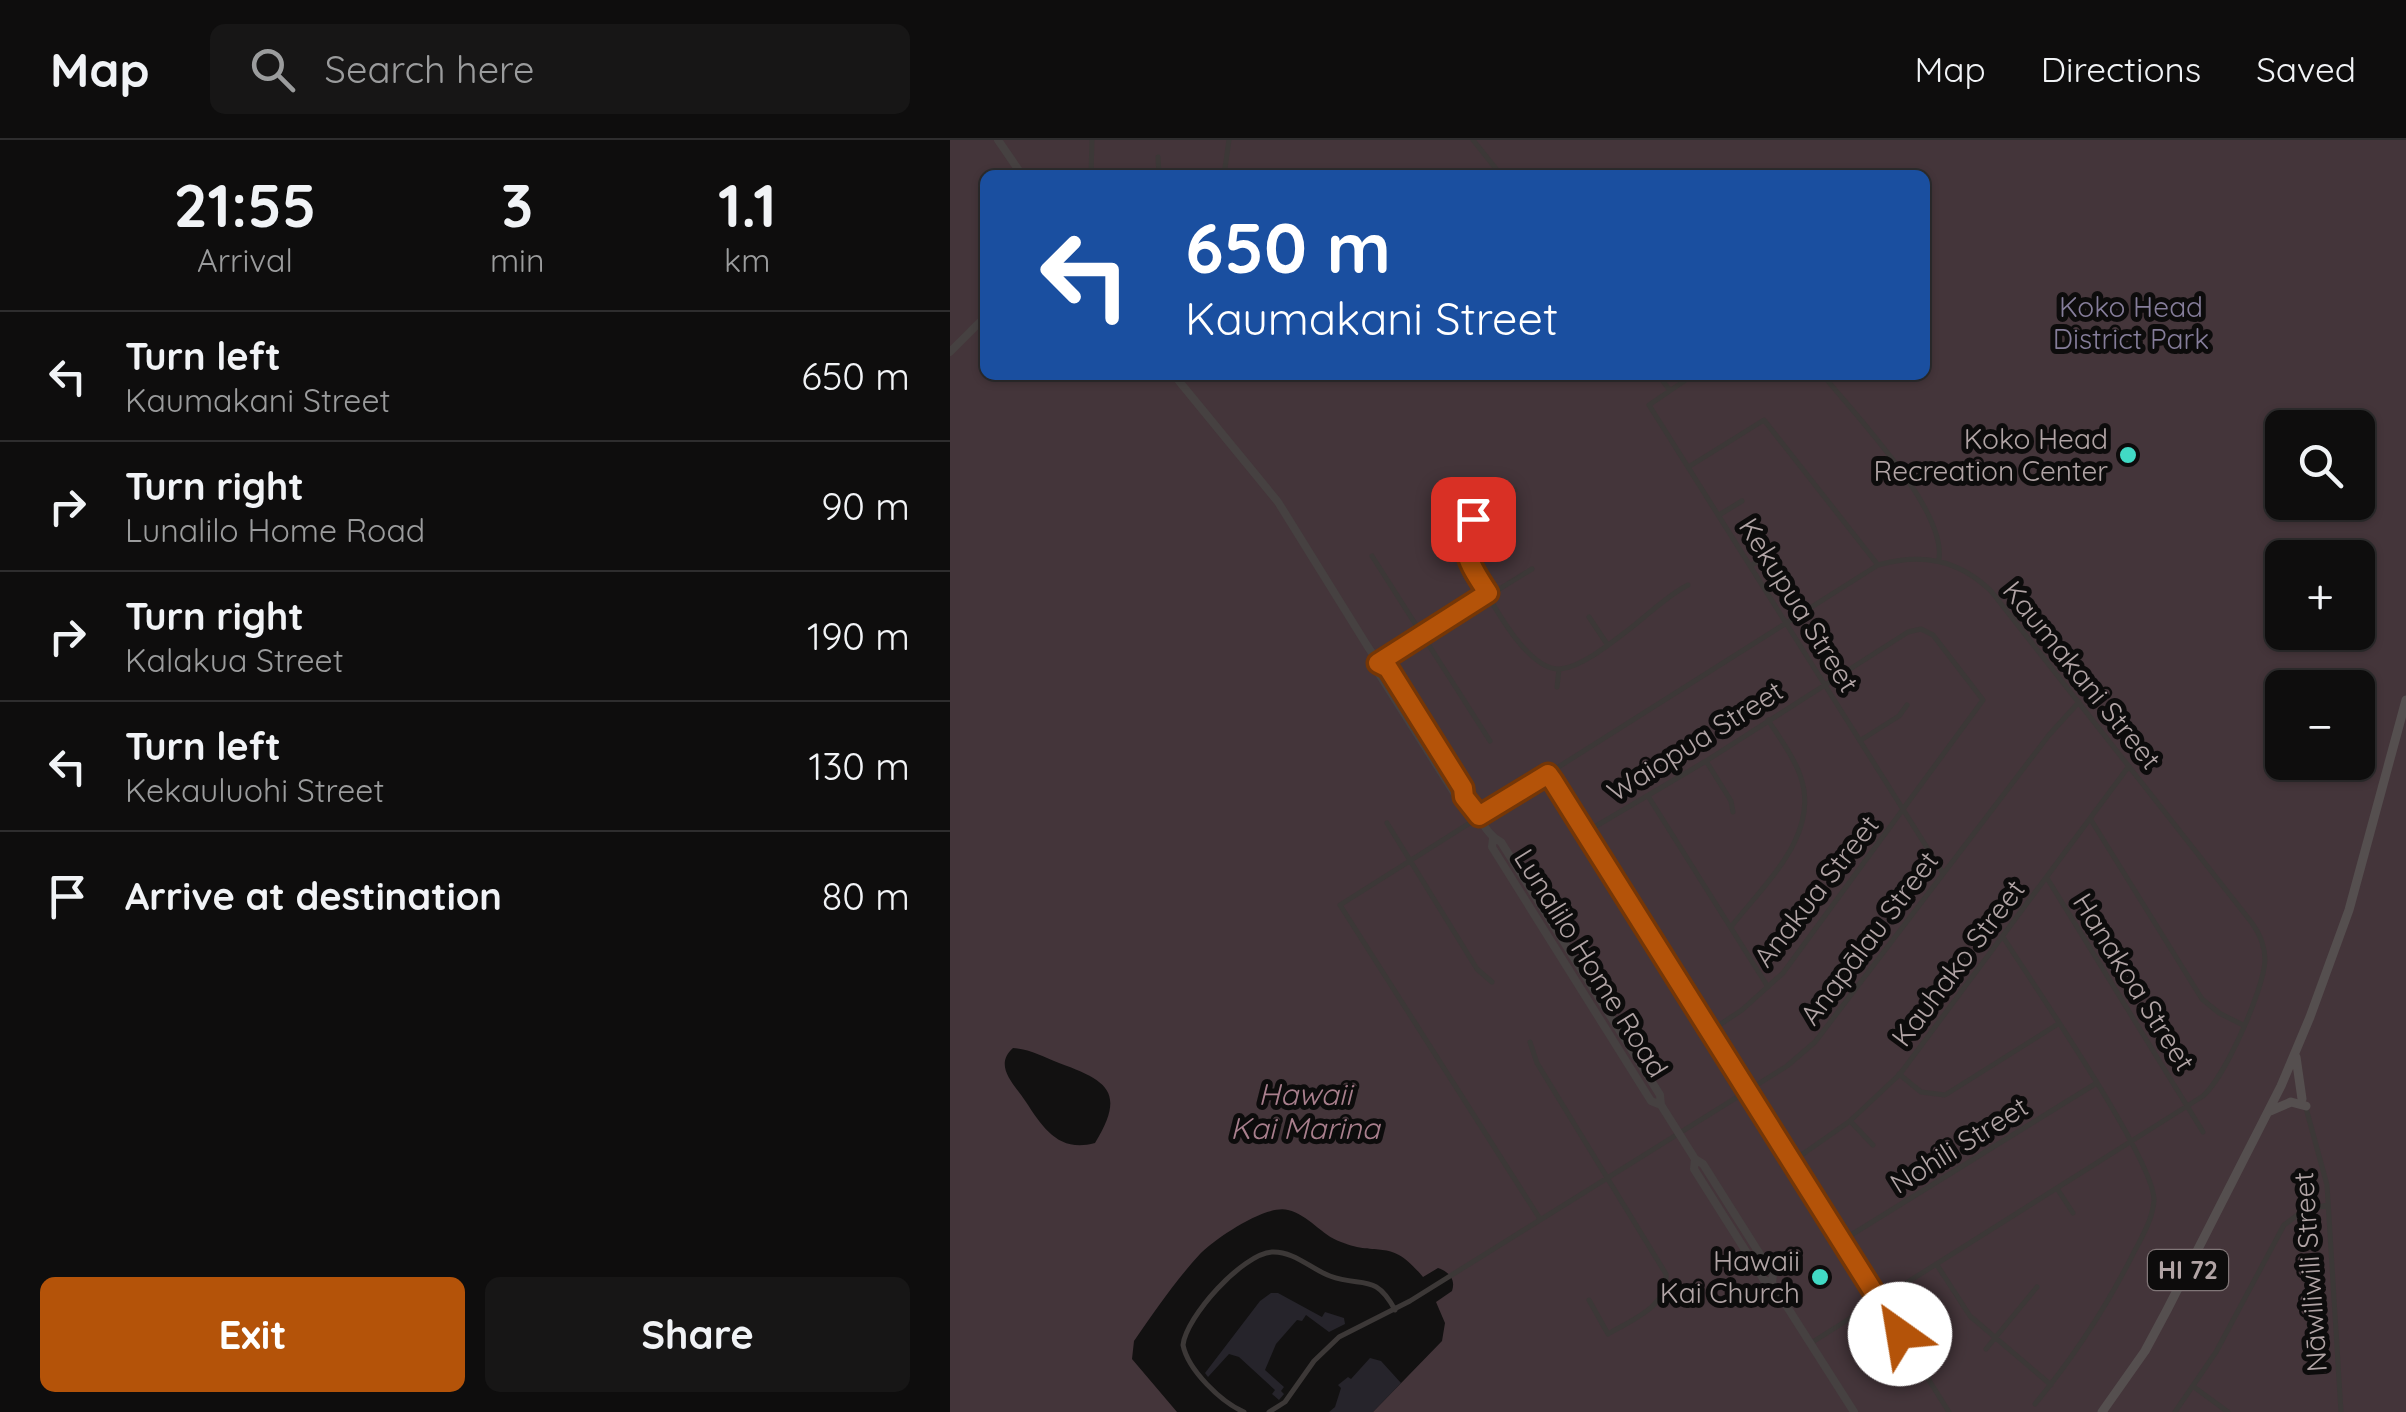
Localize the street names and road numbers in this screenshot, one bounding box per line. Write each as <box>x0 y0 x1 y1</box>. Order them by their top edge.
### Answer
street label: Kekupua Street <box>1732 511 1867 698</box>
street label: Kaumakani Street <box>1996 573 2169 776</box>
street label: Waiopua Street <box>1600 673 1789 809</box>
street label: Anakua Street <box>1745 808 1886 974</box>
street label: Lunalilo Home Road <box>1507 842 1676 1083</box>
street label: Anapālau Street <box>1792 844 1945 1031</box>
street label: Kauhako Street <box>1883 872 2032 1053</box>
street label: Hanakoa Street <box>2066 887 2203 1077</box>
street label: Nohili Street <box>1883 1088 2034 1201</box>
street label: Nāwiliwili Street <box>2285 1171 2334 1373</box>
road number: HI 72 <box>2148 1250 2228 1290</box>

